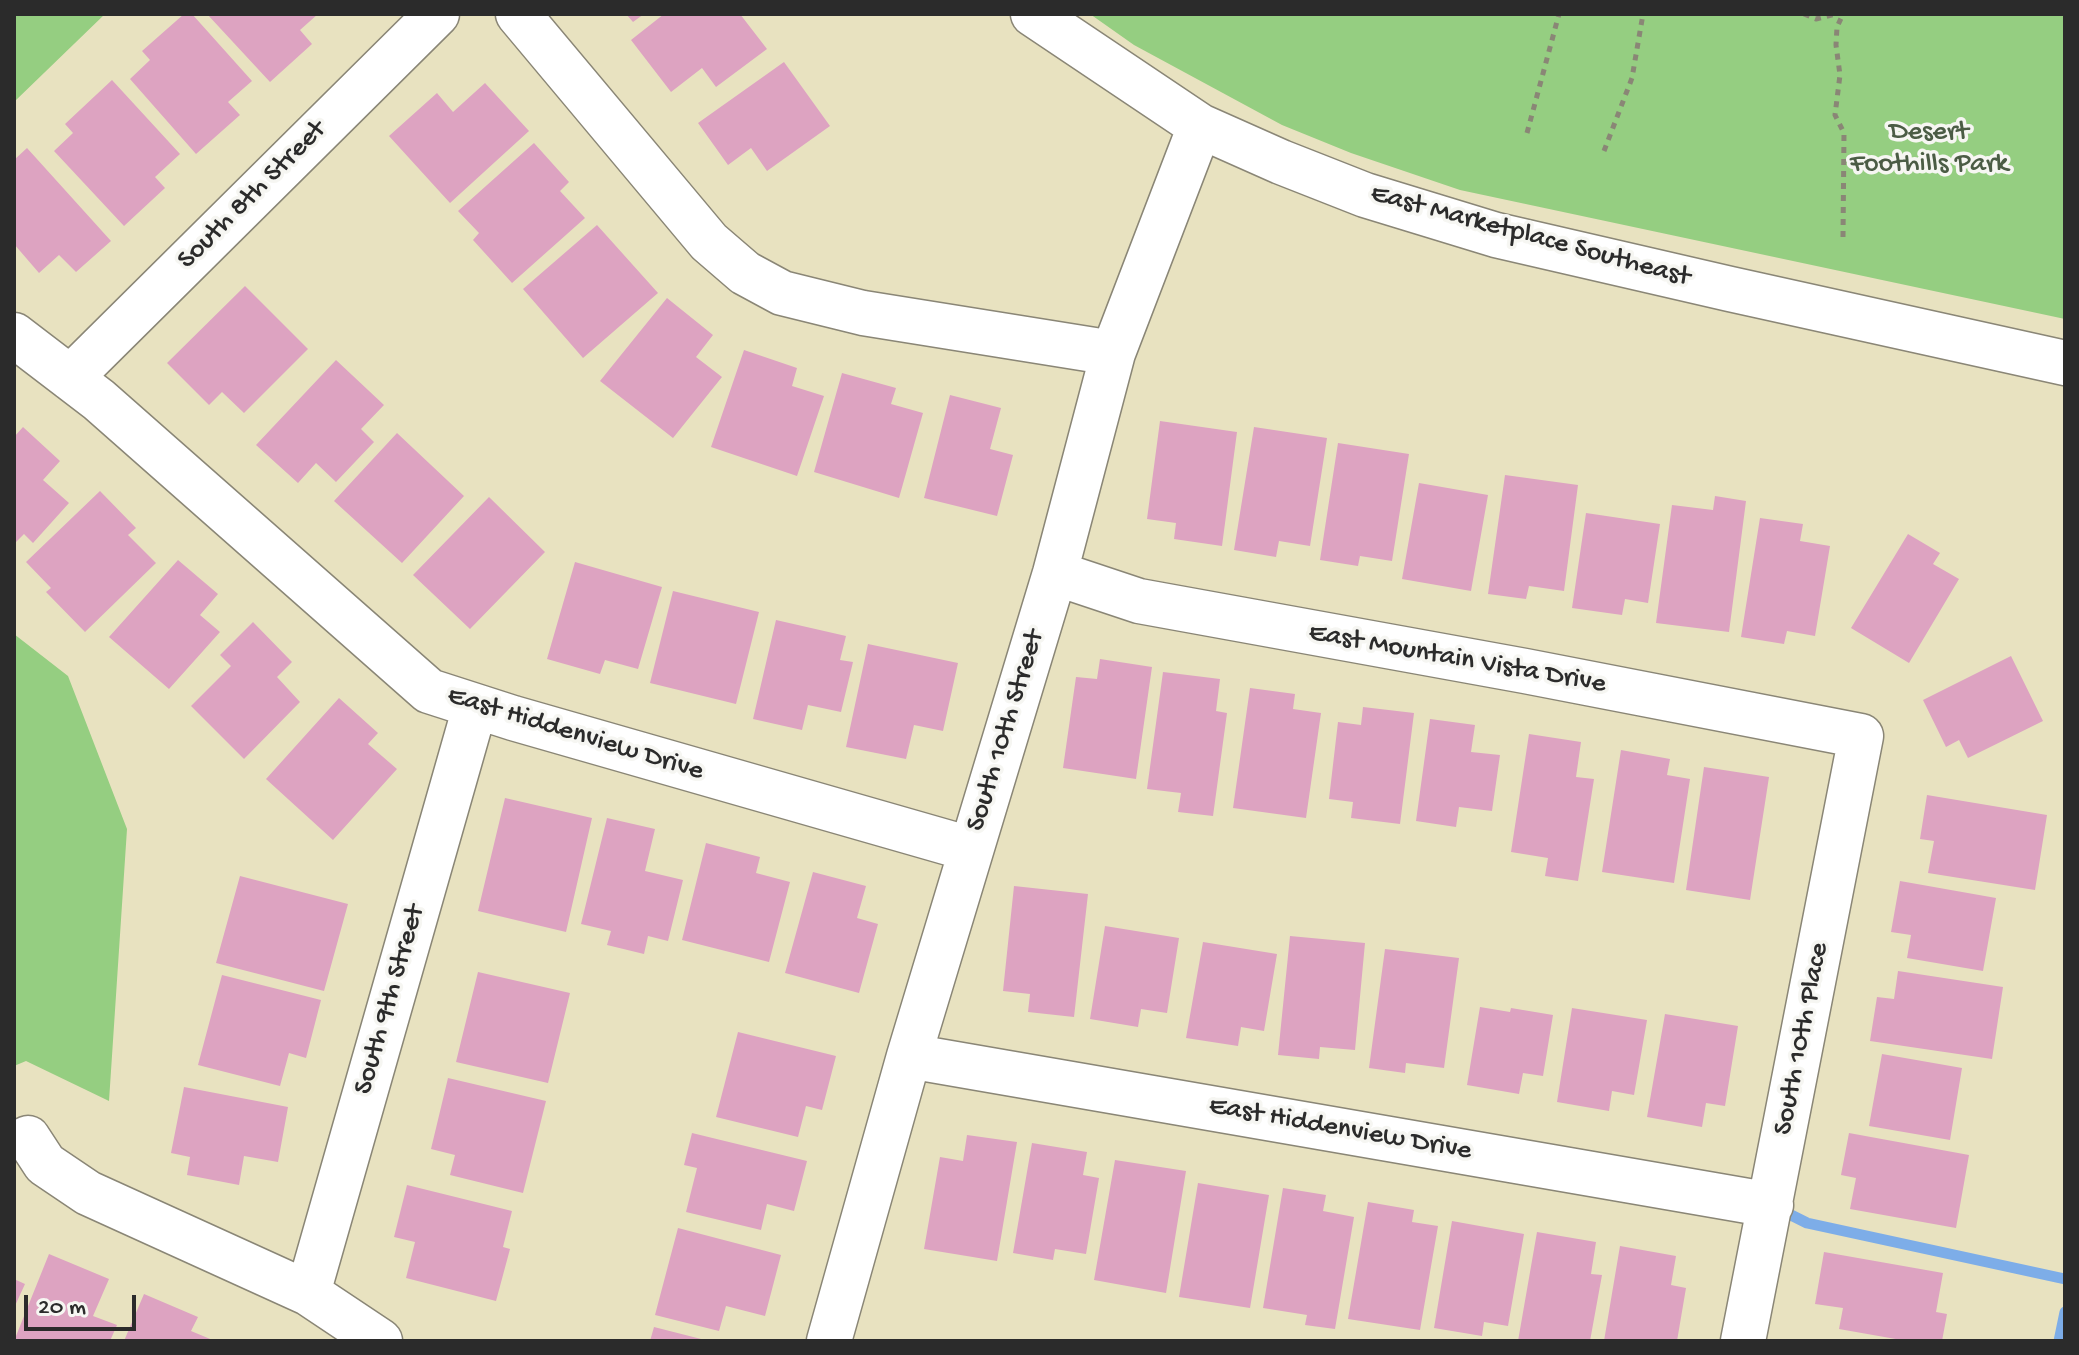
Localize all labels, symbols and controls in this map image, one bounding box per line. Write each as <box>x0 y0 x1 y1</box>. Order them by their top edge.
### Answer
street label: South 8th Street <box>172 115 334 277</box>
park label: Desert Foothills Park <box>1850 117 2008 183</box>
street label: East Marketplace Southeast <box>1366 178 1694 296</box>
street label: East Mountain Vista Drive <box>1306 617 1608 703</box>
street label: South 10th Street <box>960 626 1054 836</box>
street label: East Hiddenview Drive <box>443 680 707 790</box>
street label: South 9th Street <box>348 901 434 1099</box>
street label: South 10th Place <box>1768 940 1838 1138</box>
street label: East Hiddenview Drive <box>1206 1090 1474 1170</box>
scale bar <box>28 1279 140 1329</box>
text: 20 m <box>38 1294 86 1323</box>

